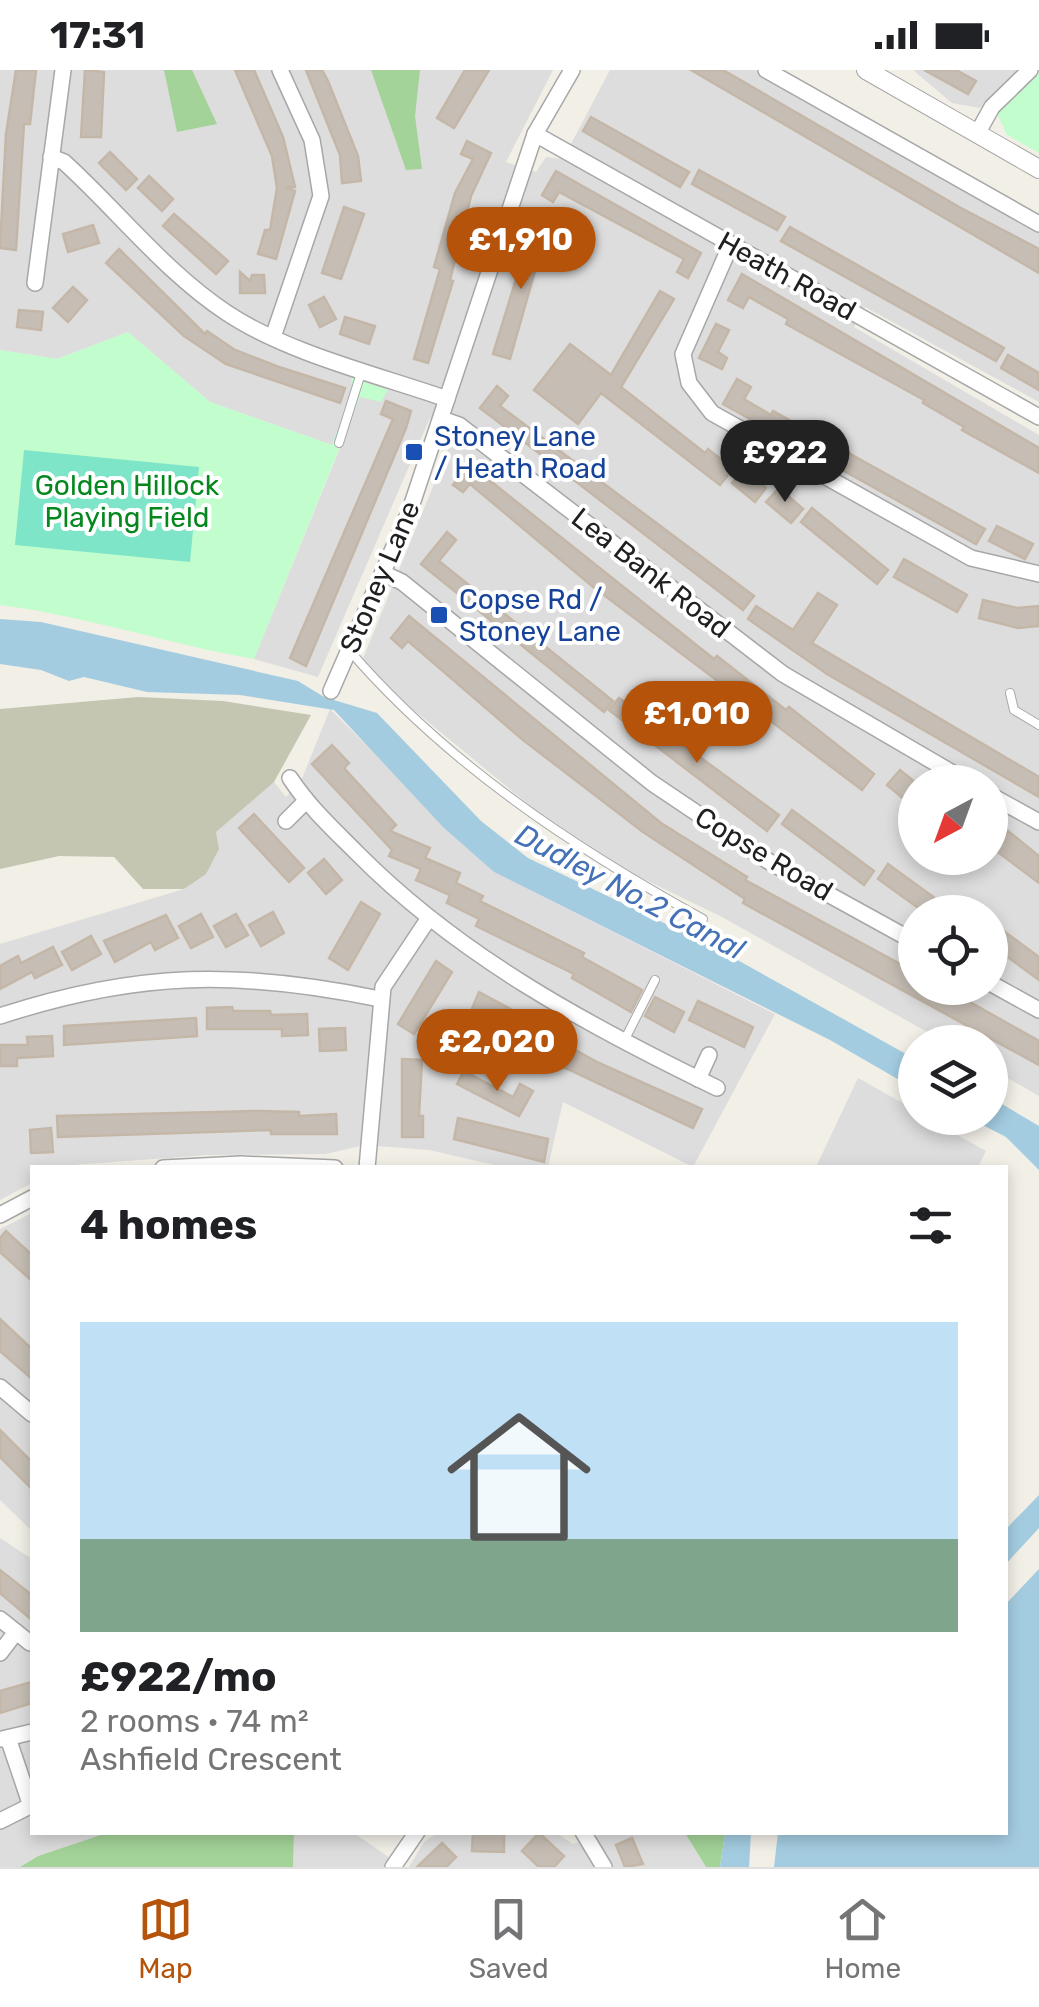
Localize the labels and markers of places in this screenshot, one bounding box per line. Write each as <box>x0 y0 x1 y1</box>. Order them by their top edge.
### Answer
pin: £1,910 <box>440 207 602 292</box>
place label: Stoney Lane / Heath Road <box>434 420 607 485</box>
pin: £922 <box>726 420 844 505</box>
marker: Stoney Lane / Heath Road <box>403 441 425 463</box>
place label: Copse Rd / Stoney Lane <box>459 583 621 648</box>
marker: Copse Rd / Stoney Lane <box>428 604 450 626</box>
pin: £1,010 <box>616 681 778 766</box>
pin: £2,020 <box>416 1009 578 1094</box>

